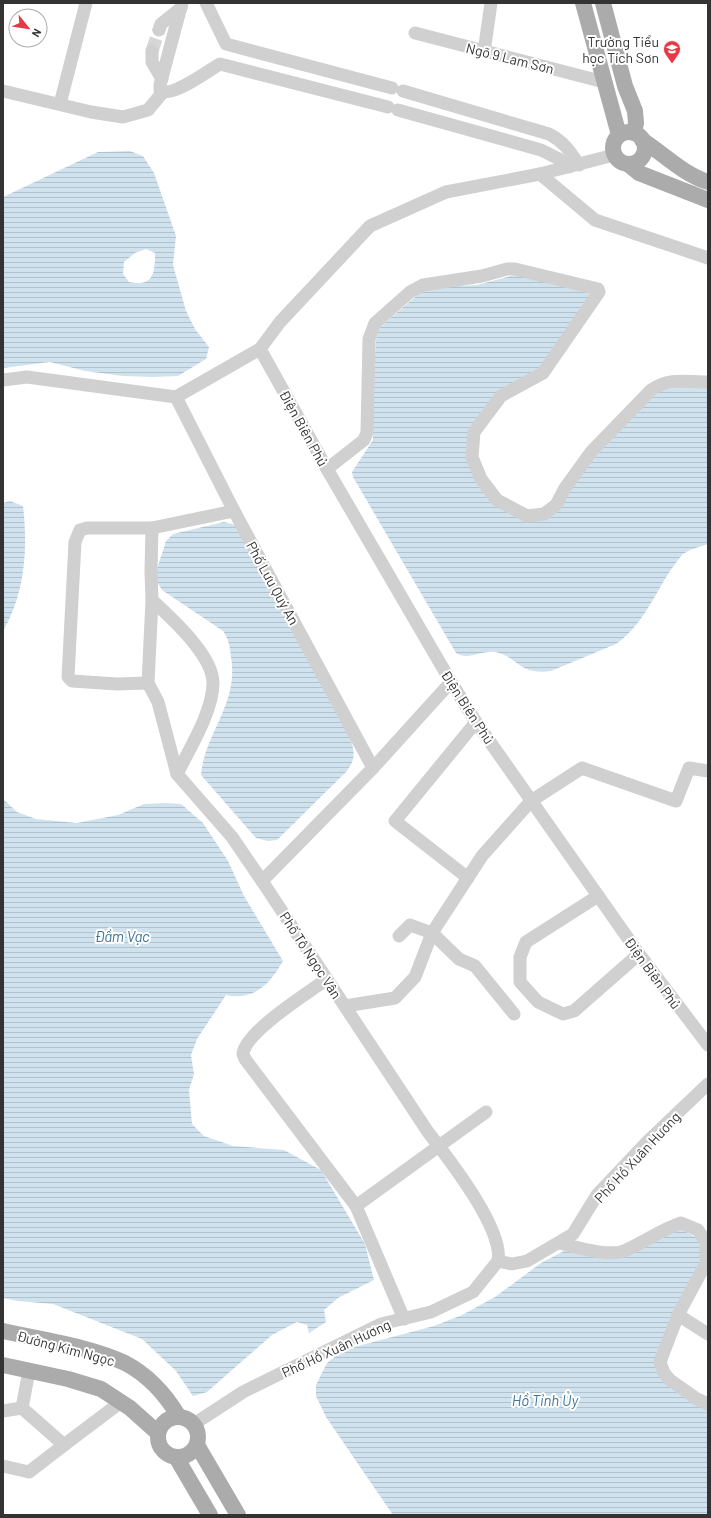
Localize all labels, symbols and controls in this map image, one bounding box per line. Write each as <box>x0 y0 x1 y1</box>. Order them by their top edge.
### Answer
north arrow <box>8 8 48 48</box>
text: N <box>30 27 45 40</box>
place label: Trường Tiểu học Tích Sơn <box>582 33 659 66</box>
street label: Ngõ 9 Lam Sơn <box>464 39 556 77</box>
school or university icon: Trường Tiểu học Tích Sơn <box>662 39 682 64</box>
street label: Điện Biên Phủ <box>276 387 332 469</box>
street label: Phố Lưu Quý An <box>243 538 303 628</box>
street label: Điện Biên Phủ <box>438 667 498 747</box>
street label: Phố Tô Ngọc Vân <box>277 908 345 1002</box>
water label: Đầm Vạc <box>95 927 150 945</box>
street label: Điện Biên Phủ <box>621 934 685 1012</box>
street label: Phố Hồ Xuân Hương <box>591 1108 683 1206</box>
street label: Phố Hồ Xuân Hương <box>279 1315 393 1381</box>
street label: Đường Kim Ngọc <box>15 1327 117 1369</box>
water label: Hồ Tỉnh Ủy <box>512 1391 579 1409</box>

